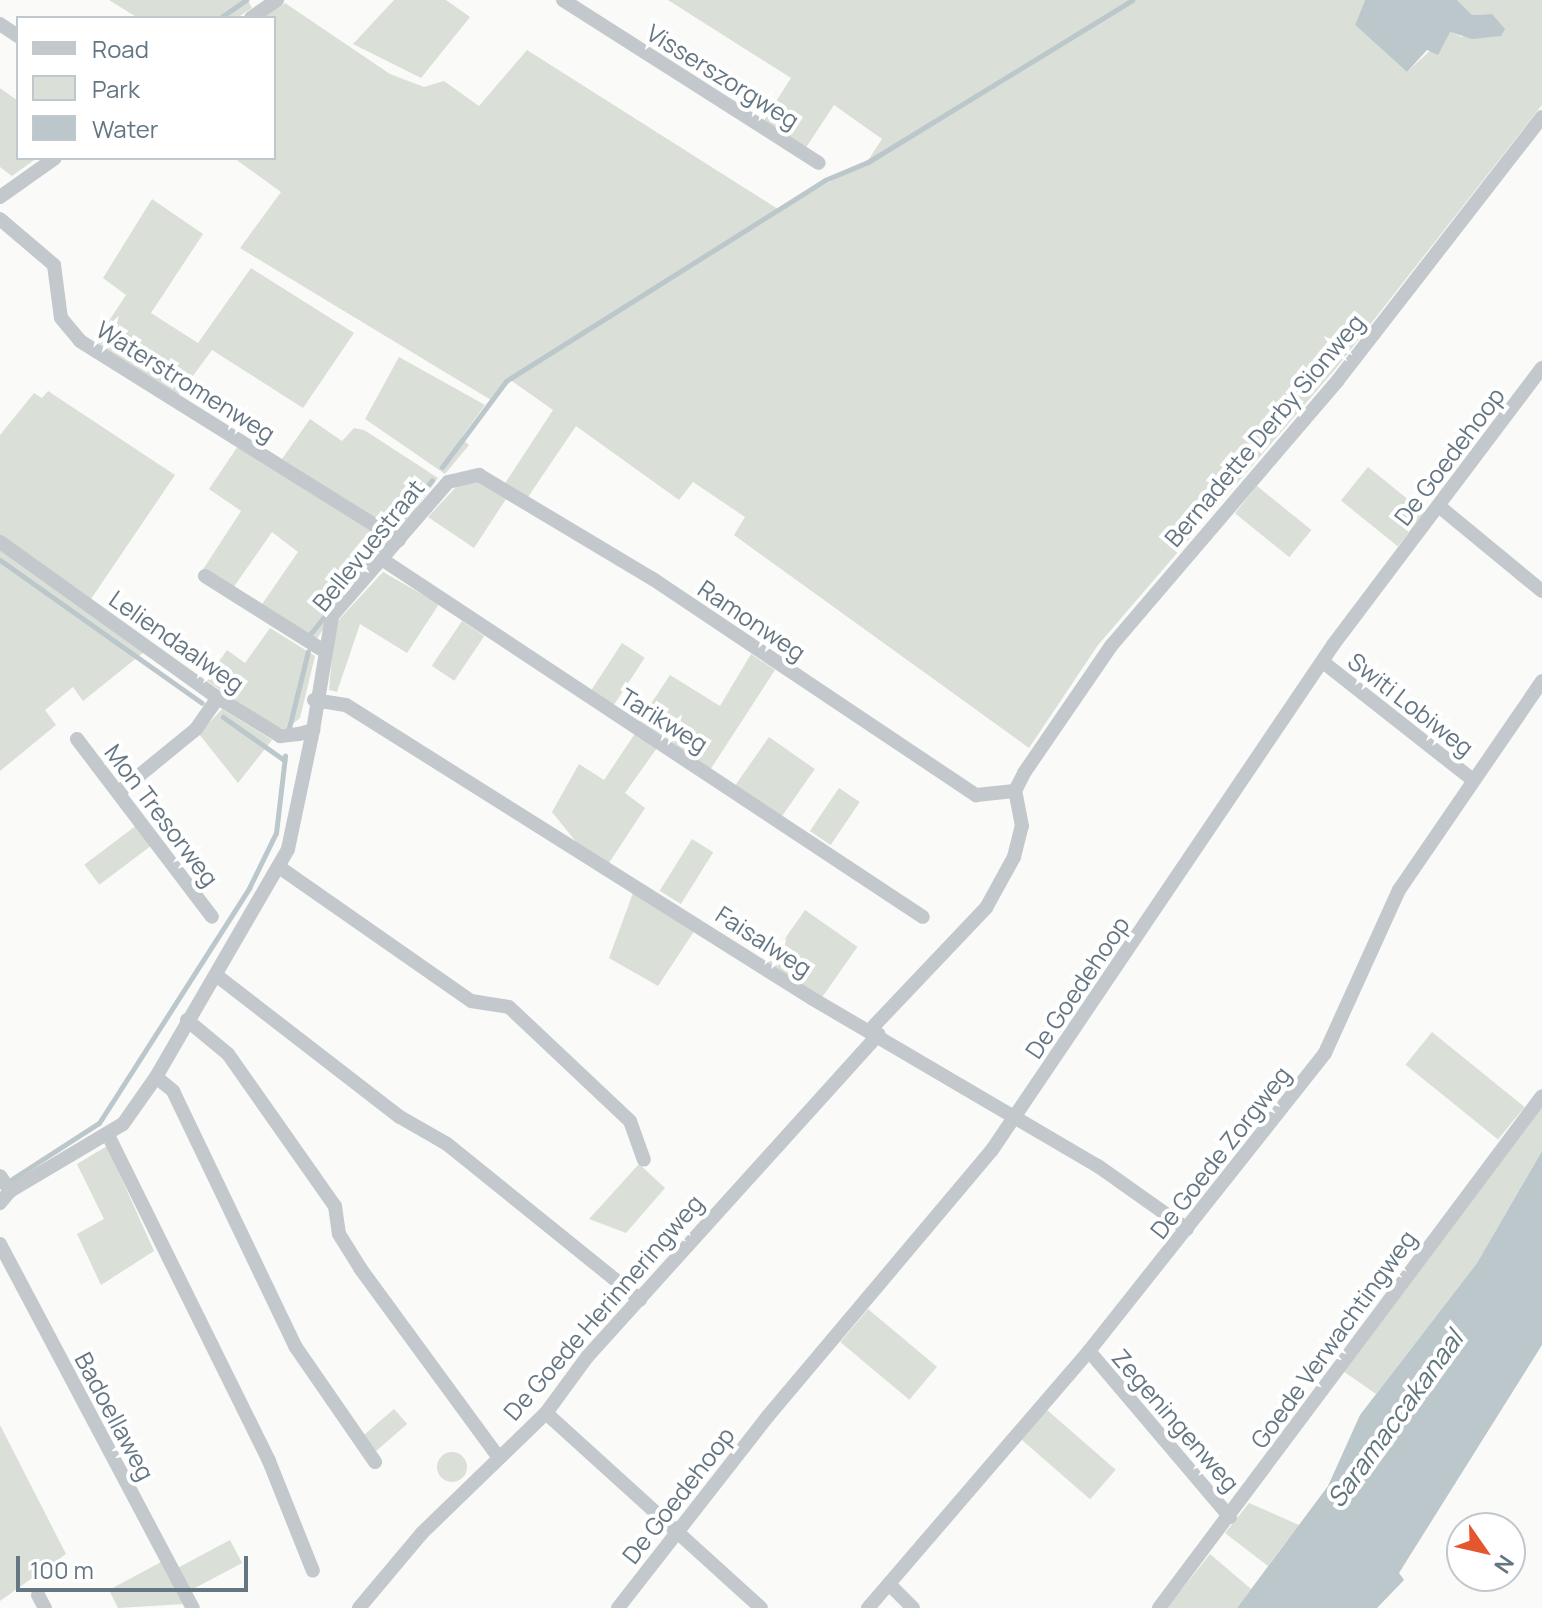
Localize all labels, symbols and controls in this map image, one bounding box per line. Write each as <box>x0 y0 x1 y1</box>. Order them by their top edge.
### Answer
legend <box>16 16 276 160</box>
street label: Visserszorgweg <box>642 18 804 134</box>
text: Road <box>92 32 149 65</box>
text: Park <box>92 72 140 105</box>
text: Water <box>92 112 159 145</box>
street label: Bernadette Derby Sionweg <box>1158 308 1370 552</box>
street label: Waterstromenweg <box>91 314 281 448</box>
street label: De Goedehoop <box>1388 381 1510 531</box>
street label: Bellevuestraat <box>306 474 430 616</box>
street label: Ramonweg <box>693 574 811 666</box>
street label: Leliendaalweg <box>104 584 250 698</box>
street label: Switi Lobiweg <box>1343 646 1479 762</box>
street label: Tarikweg <box>615 682 713 758</box>
street label: Mon Tresorweg <box>99 738 225 892</box>
street label: Faisalweg <box>711 899 817 983</box>
street label: De Goedehoop <box>1019 910 1135 1064</box>
street label: De Goede Zorgweg <box>1144 1060 1296 1244</box>
street label: De Goede Herinneringweg <box>497 1188 709 1426</box>
street label: Goede Verwachtingweg <box>1244 1224 1422 1454</box>
water label: Saramaccakanaal <box>1320 1325 1470 1513</box>
street label: Zegeningenweg <box>1106 1343 1246 1497</box>
street label: Badoellaweg <box>69 1347 161 1485</box>
street label: De Goedehoop <box>616 1421 740 1569</box>
north arrow <box>1446 1512 1526 1592</box>
scale bar <box>20 1540 252 1590</box>
text: N <box>1487 1549 1521 1579</box>
text: 100 m <box>30 1553 94 1586</box>

